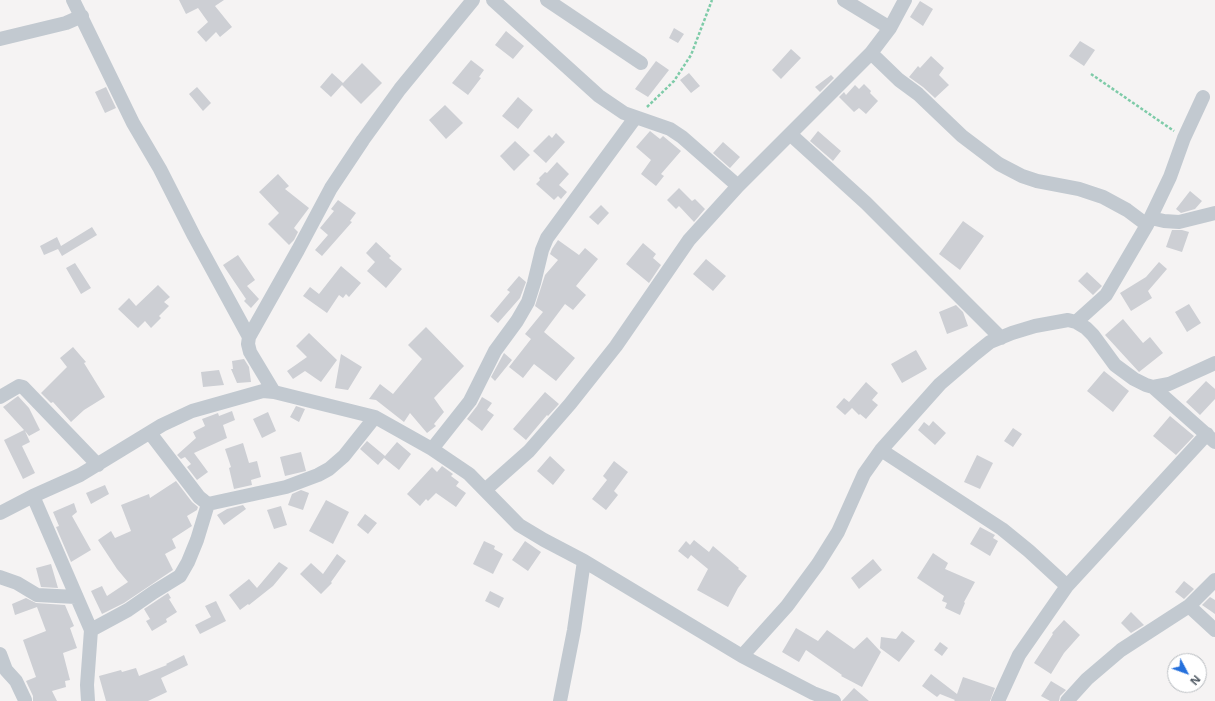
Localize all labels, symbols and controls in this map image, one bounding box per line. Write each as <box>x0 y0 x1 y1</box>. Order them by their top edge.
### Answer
north arrow <box>1167 653 1207 693</box>
text: N <box>1187 672 1204 689</box>

